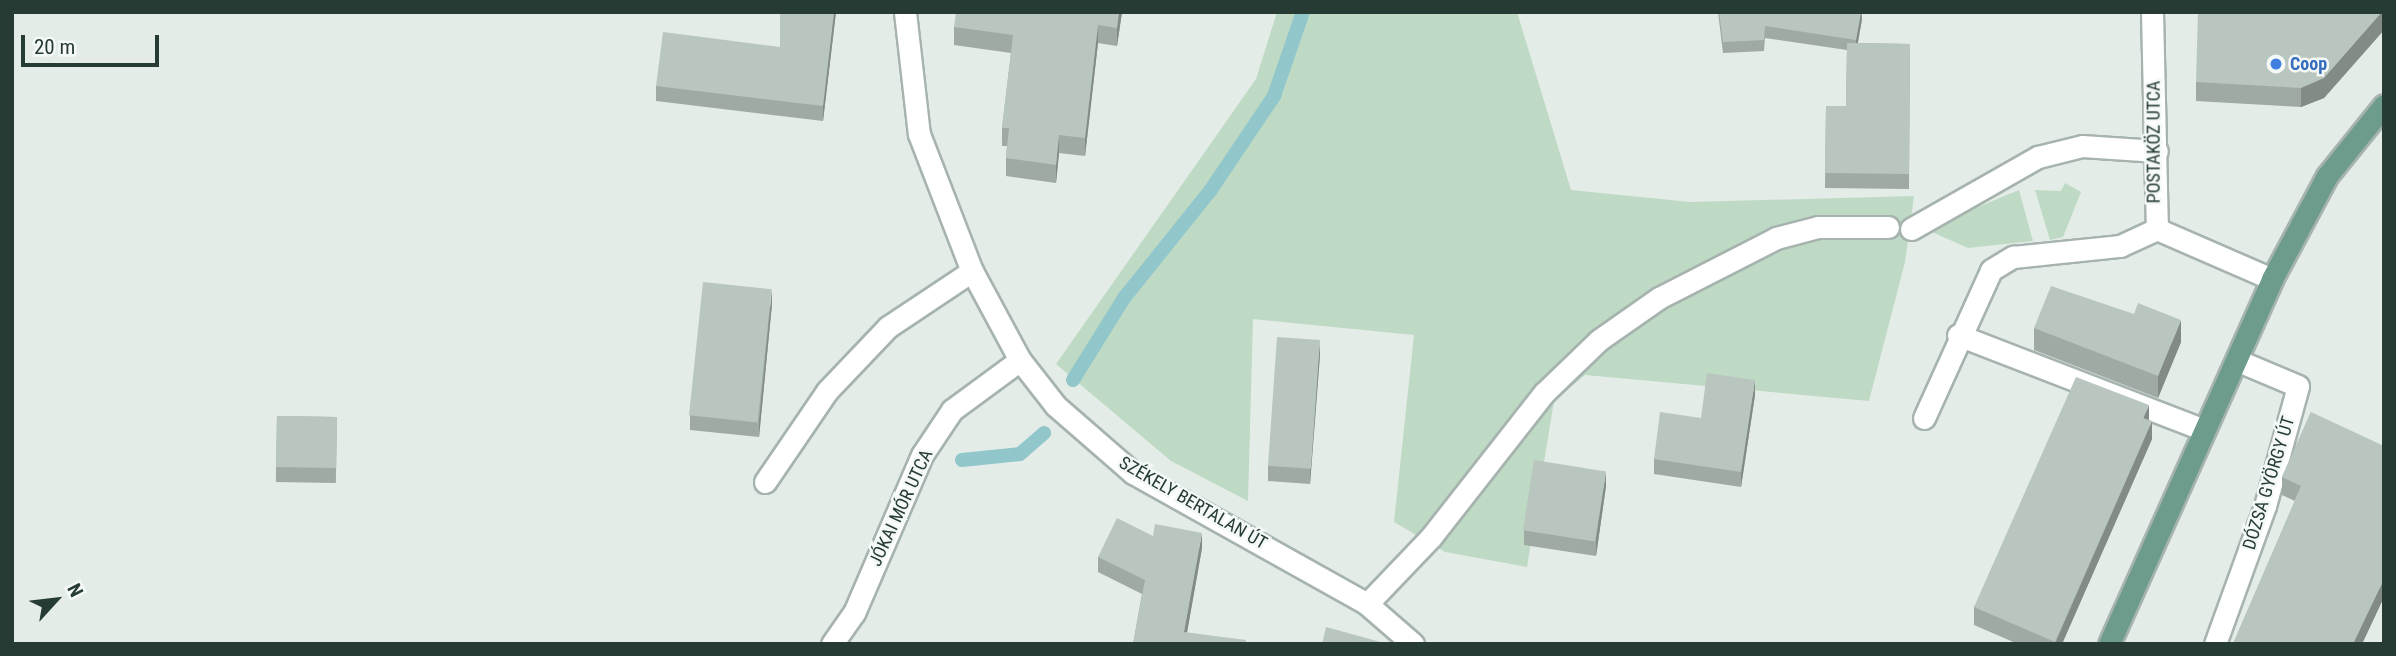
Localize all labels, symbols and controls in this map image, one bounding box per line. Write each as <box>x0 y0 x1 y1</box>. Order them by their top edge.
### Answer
scale bar <box>24 21 163 65</box>
text: 20 m <box>34 35 75 59</box>
place label: Coop <box>2290 53 2327 75</box>
marker: Coop <box>2268 56 2284 72</box>
street label: POSTAKÖZ UTCA <box>2143 81 2165 203</box>
street label: DÓZSA GYÖRGY ÚT <box>2238 414 2300 552</box>
street label: JÓKAI MÓR UTCA <box>865 446 937 570</box>
street label: SZÉKELY BERTALAN ÚT <box>1115 452 1271 554</box>
north arrow <box>21 565 91 635</box>
text: N <box>62 580 88 601</box>

